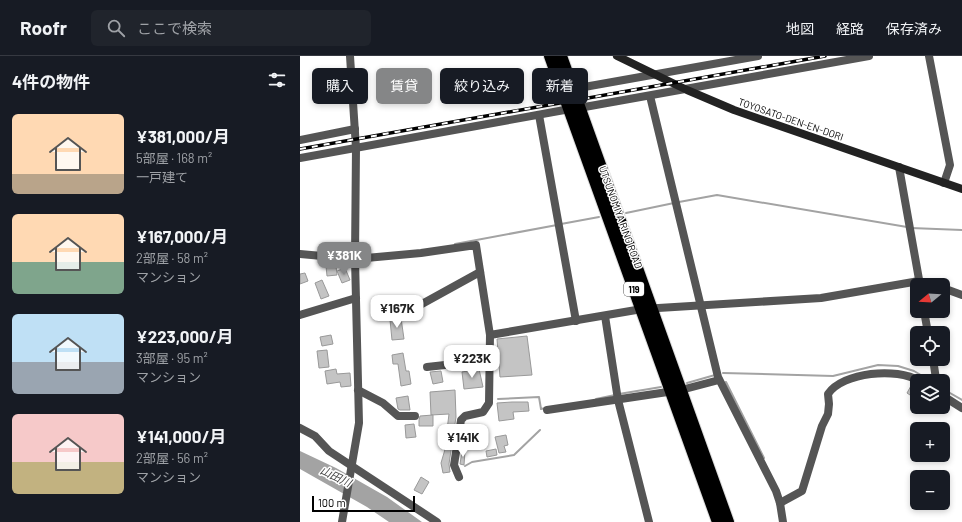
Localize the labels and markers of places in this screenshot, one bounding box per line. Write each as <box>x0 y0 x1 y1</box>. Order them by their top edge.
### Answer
pin: ¥381K <box>316 242 372 276</box>
pin: ¥167K <box>369 295 425 329</box>
pin: ¥223K <box>444 345 500 379</box>
pin: ¥141K <box>435 424 491 458</box>

